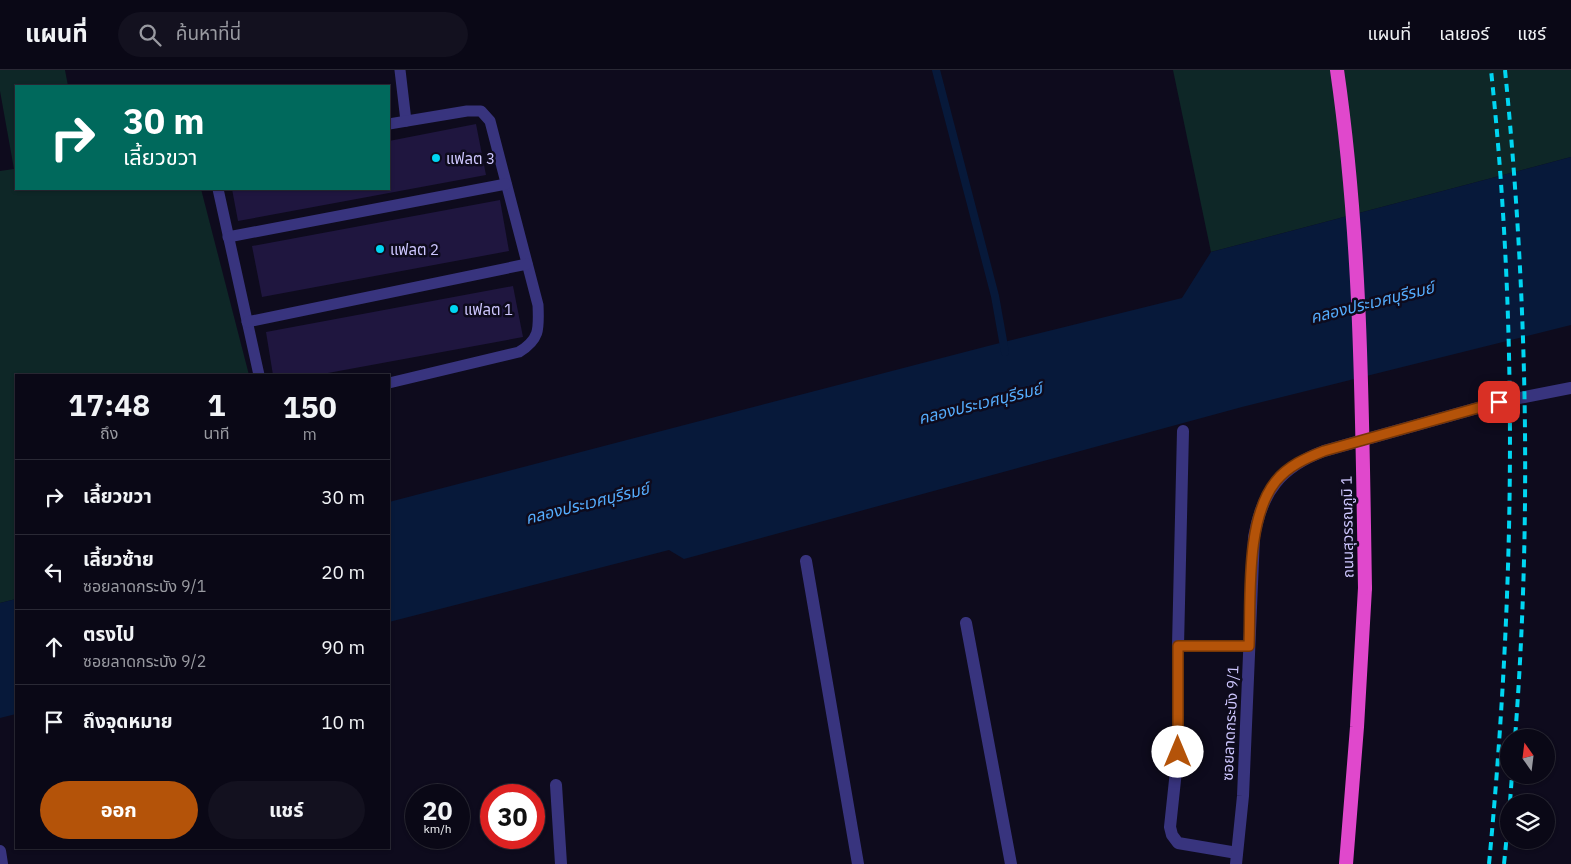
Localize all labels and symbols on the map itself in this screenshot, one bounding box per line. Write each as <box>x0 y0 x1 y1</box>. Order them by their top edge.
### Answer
place label: แฟลต 3 <box>446 149 495 168</box>
marker: แฟลต 3 <box>430 152 442 164</box>
place label: แฟลต 2 <box>390 240 439 259</box>
marker: แฟลต 2 <box>374 243 386 255</box>
water label: คลองประเวศบุรีรมย์ <box>1308 276 1439 328</box>
place label: แฟลต 1 <box>464 300 513 319</box>
marker: แฟลต 1 <box>448 303 460 315</box>
water label: คลองประเวศบุรีรมย์ <box>916 377 1047 429</box>
pin <box>1478 381 1520 423</box>
street label: ถนนสุวรรณภูมิ 1 <box>1337 476 1357 578</box>
water label: คลองประเวศบุรีรมย์ <box>523 477 654 529</box>
street label: ซอยลาดกระบัง 9/1 <box>1217 665 1243 781</box>
position arrow <box>1151 725 1203 777</box>
north arrow <box>1500 729 1555 784</box>
speed limit sign: 30 <box>480 784 545 849</box>

